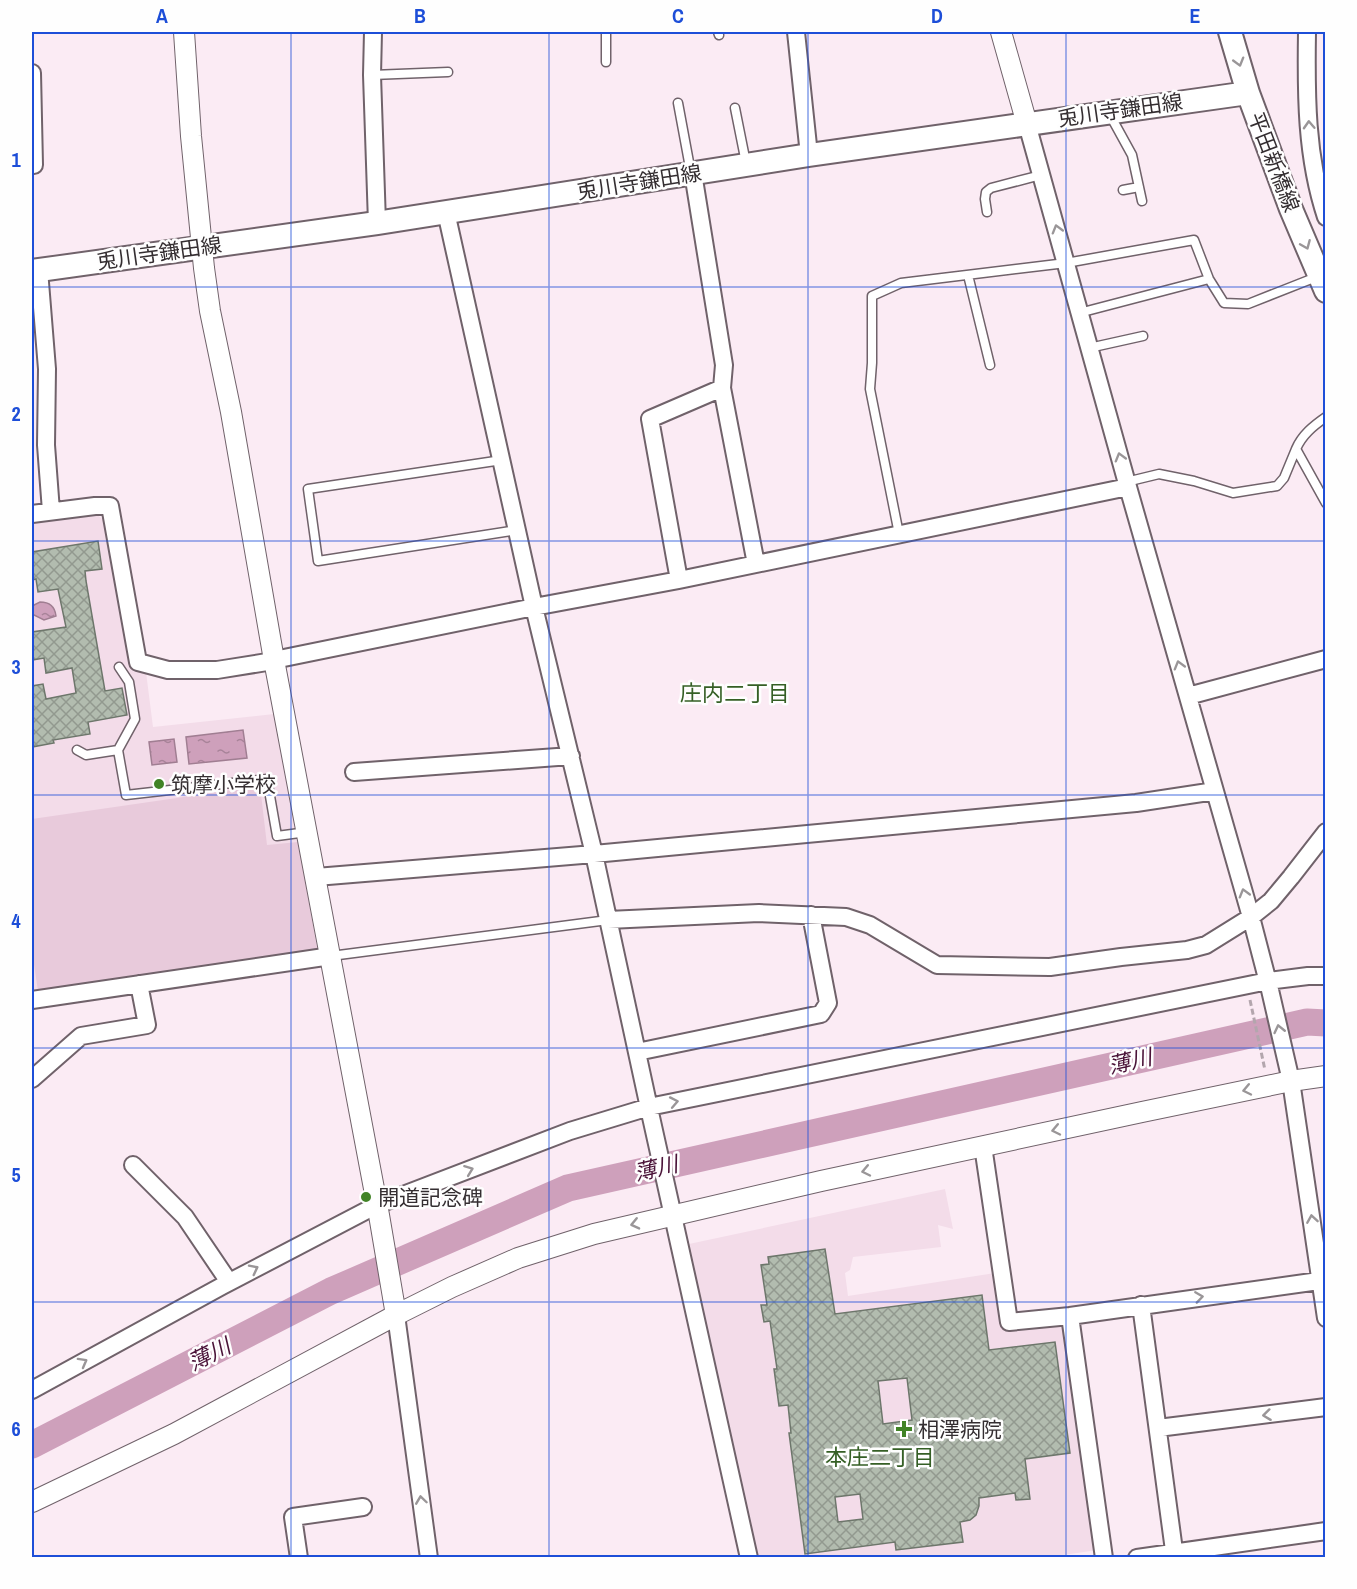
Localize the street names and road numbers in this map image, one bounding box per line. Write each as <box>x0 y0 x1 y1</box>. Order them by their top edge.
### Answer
street label: 兎川寺鎌田線 <box>1056 87 1184 133</box>
street label: 平田新橋線 <box>1242 108 1306 216</box>
street label: 兎川寺鎌田線 <box>575 158 703 206</box>
street label: 兎川寺鎌田線 <box>95 230 223 276</box>

